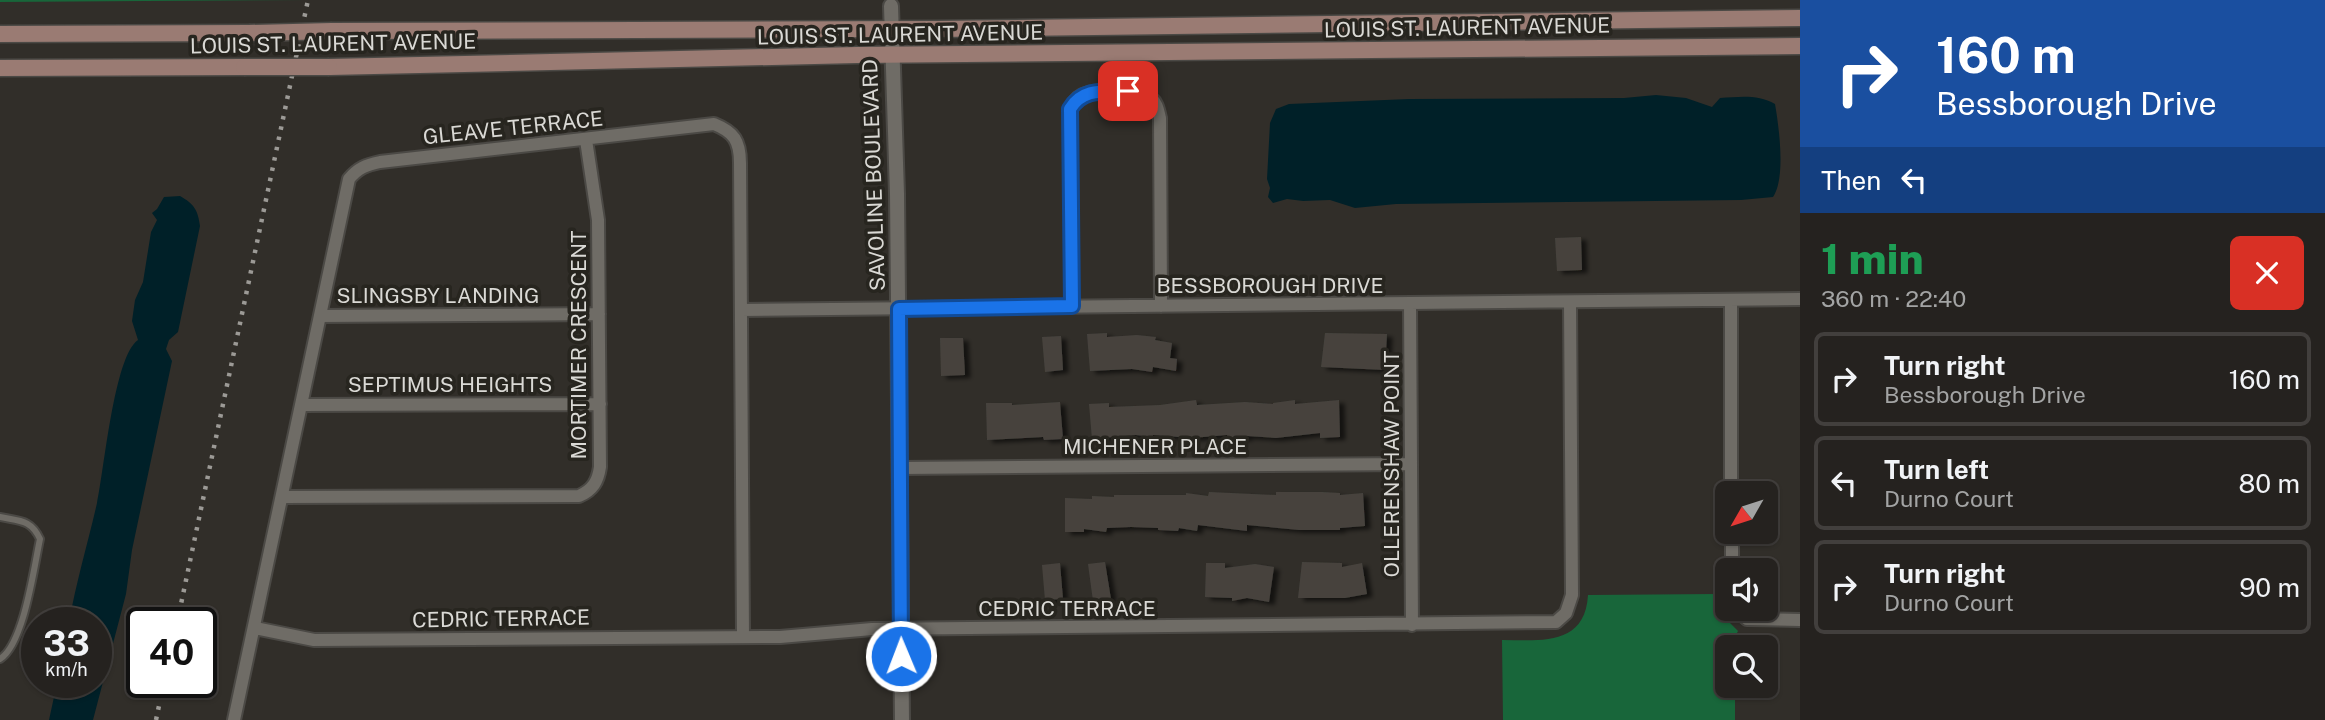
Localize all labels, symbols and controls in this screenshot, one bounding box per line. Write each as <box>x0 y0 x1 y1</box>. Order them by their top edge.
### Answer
street label: LOUIS ST. LAURENT AVENUE <box>1324 13 1610 42</box>
street label: LOUIS ST. LAURENT AVENUE <box>757 20 1043 49</box>
text: 160 m <box>1936 26 2076 84</box>
icon: right <box>1821 28 1912 119</box>
street label: LOUIS ST. LAURENT AVENUE <box>190 29 476 58</box>
street label: SAVOLINE BOULEVARD <box>857 59 890 291</box>
pin <box>1098 61 1158 121</box>
icon: arrive <box>1109 72 1147 110</box>
text: Bessborough Drive <box>1936 85 2217 122</box>
street label: GLEAVE TERRACE <box>422 106 604 149</box>
icon: left <box>1895 161 1933 199</box>
text: Then <box>1821 165 1881 196</box>
street label: MORTIMER CRESCENT <box>566 231 591 459</box>
text: 1 min <box>1821 234 1924 283</box>
button: close <box>2230 236 2304 310</box>
street label: BESSBOROUGH DRIVE <box>1156 273 1384 298</box>
street label: SLINGSBY LANDING <box>337 283 540 308</box>
text: 360 m · 22:40 <box>1821 285 1966 312</box>
text: Turn right <box>1884 350 2006 381</box>
street label: OLLERENSHAW POINT <box>1379 351 1404 577</box>
icon: right <box>1825 360 1863 398</box>
text: 160 m <box>2229 364 2300 395</box>
street label: SEPTIMUS HEIGHTS <box>348 372 552 397</box>
text: Bessborough Drive <box>1884 381 2086 408</box>
street label: MICHENER PLACE <box>1063 434 1247 459</box>
text: Turn left <box>1884 454 1989 485</box>
icon: left <box>1825 464 1863 502</box>
text: 80 m <box>2239 468 2300 499</box>
north arrow <box>1715 481 1778 544</box>
map controls <box>1715 481 1778 698</box>
text: Durno Court <box>1884 485 2014 512</box>
button: sound <box>1715 558 1778 621</box>
text: Turn right <box>1884 558 2006 589</box>
icon: right <box>1825 568 1863 606</box>
text: 90 m <box>2239 572 2300 603</box>
text: Durno Court <box>1884 589 2014 616</box>
street label: CEDRIC TERRACE <box>978 596 1156 621</box>
street label: CEDRIC TERRACE <box>412 604 590 633</box>
speed limit sign: 40 <box>126 607 217 698</box>
position arrow <box>864 619 938 693</box>
text: 33 <box>43 623 90 664</box>
button: search <box>1715 635 1778 698</box>
text: km/h <box>45 659 88 680</box>

